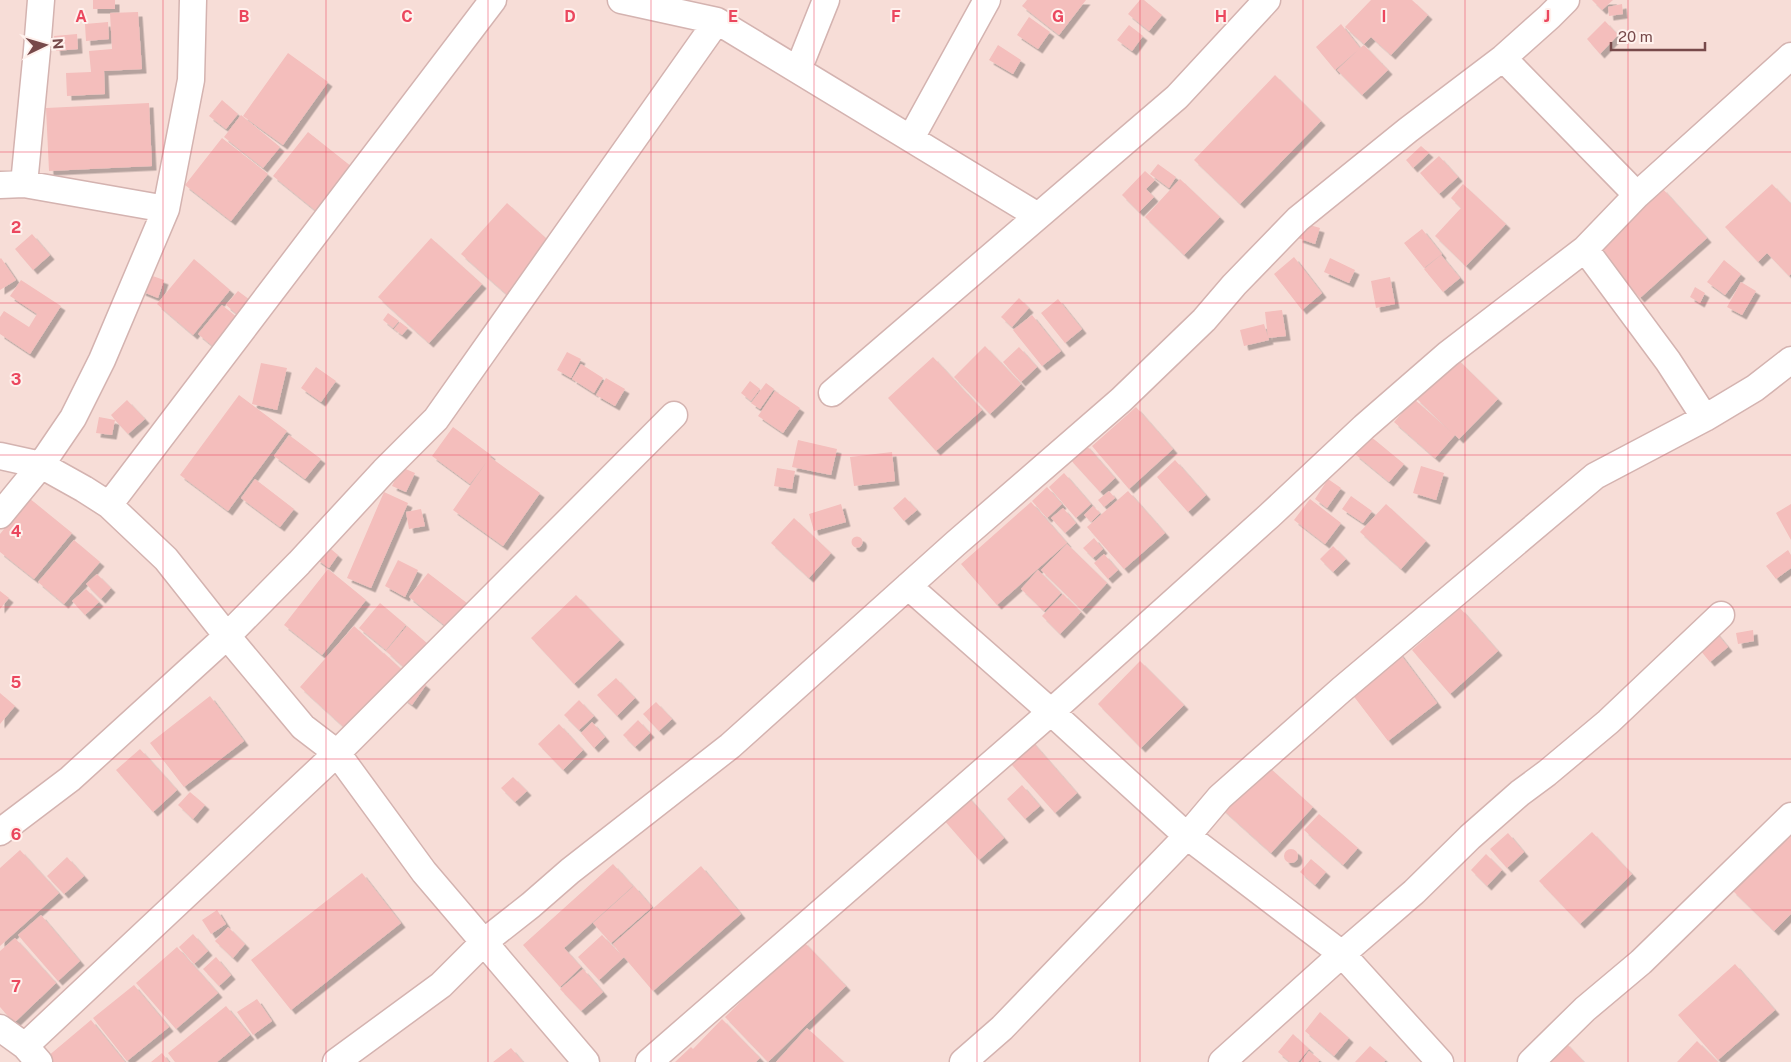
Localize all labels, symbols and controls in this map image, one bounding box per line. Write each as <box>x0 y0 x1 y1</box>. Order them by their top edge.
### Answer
text: A <box>75 7 87 26</box>
text: B <box>239 7 250 26</box>
text: C <box>401 7 413 26</box>
text: D <box>564 7 576 26</box>
text: E <box>728 7 738 26</box>
text: F <box>891 7 901 26</box>
text: G <box>1052 7 1064 26</box>
text: H <box>1215 7 1227 26</box>
text: I <box>1382 7 1386 26</box>
text: J <box>1544 7 1550 26</box>
north arrow <box>20 20 70 70</box>
scale bar <box>1611 20 1705 52</box>
text: 20 m <box>1618 28 1653 45</box>
text: N <box>50 38 66 50</box>
text: 2 <box>11 218 21 237</box>
text: 3 <box>11 370 21 389</box>
text: 4 <box>11 522 22 541</box>
text: 5 <box>11 673 22 692</box>
text: 6 <box>11 825 21 844</box>
text: 7 <box>11 977 21 996</box>

